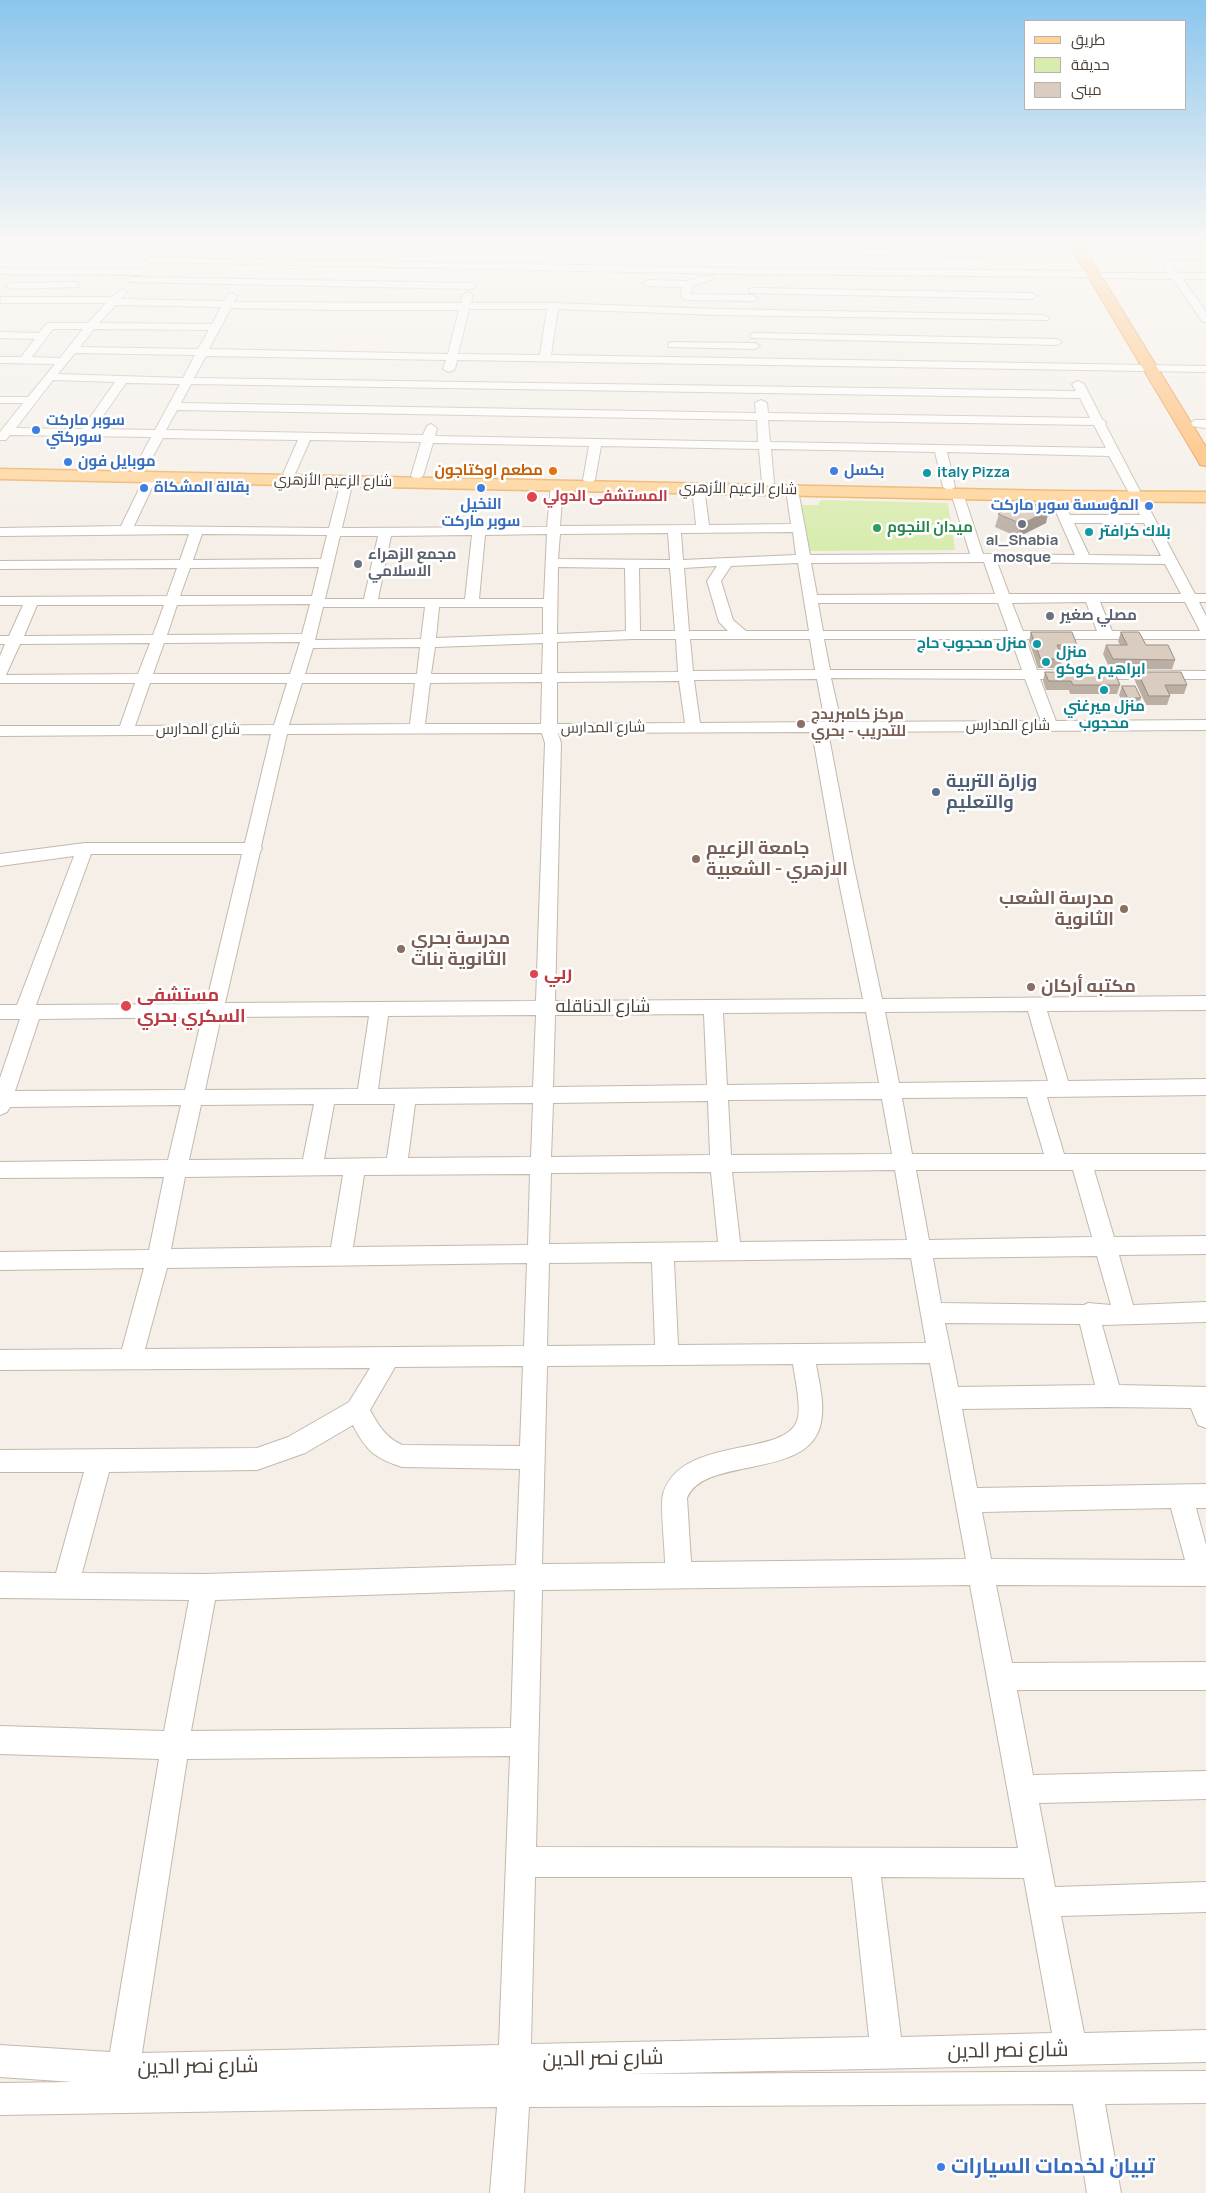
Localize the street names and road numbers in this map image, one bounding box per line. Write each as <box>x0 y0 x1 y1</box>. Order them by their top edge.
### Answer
street label: شارع الزعيم الأزهري <box>274 471 392 491</box>
street label: شارع الزعيم الأزهري <box>679 479 797 499</box>
street label: شارع المدارس <box>966 717 1050 735</box>
street label: شارع المدارس <box>561 718 645 738</box>
street label: شارع المدارس <box>156 721 240 739</box>
street label: شارع الدناقله <box>556 996 650 1018</box>
street label: شارع نصر الدين <box>947 2037 1069 2065</box>
street label: شارع نصر الدين <box>542 2045 664 2073</box>
street label: شارع نصر الدين <box>137 2053 259 2081</box>

